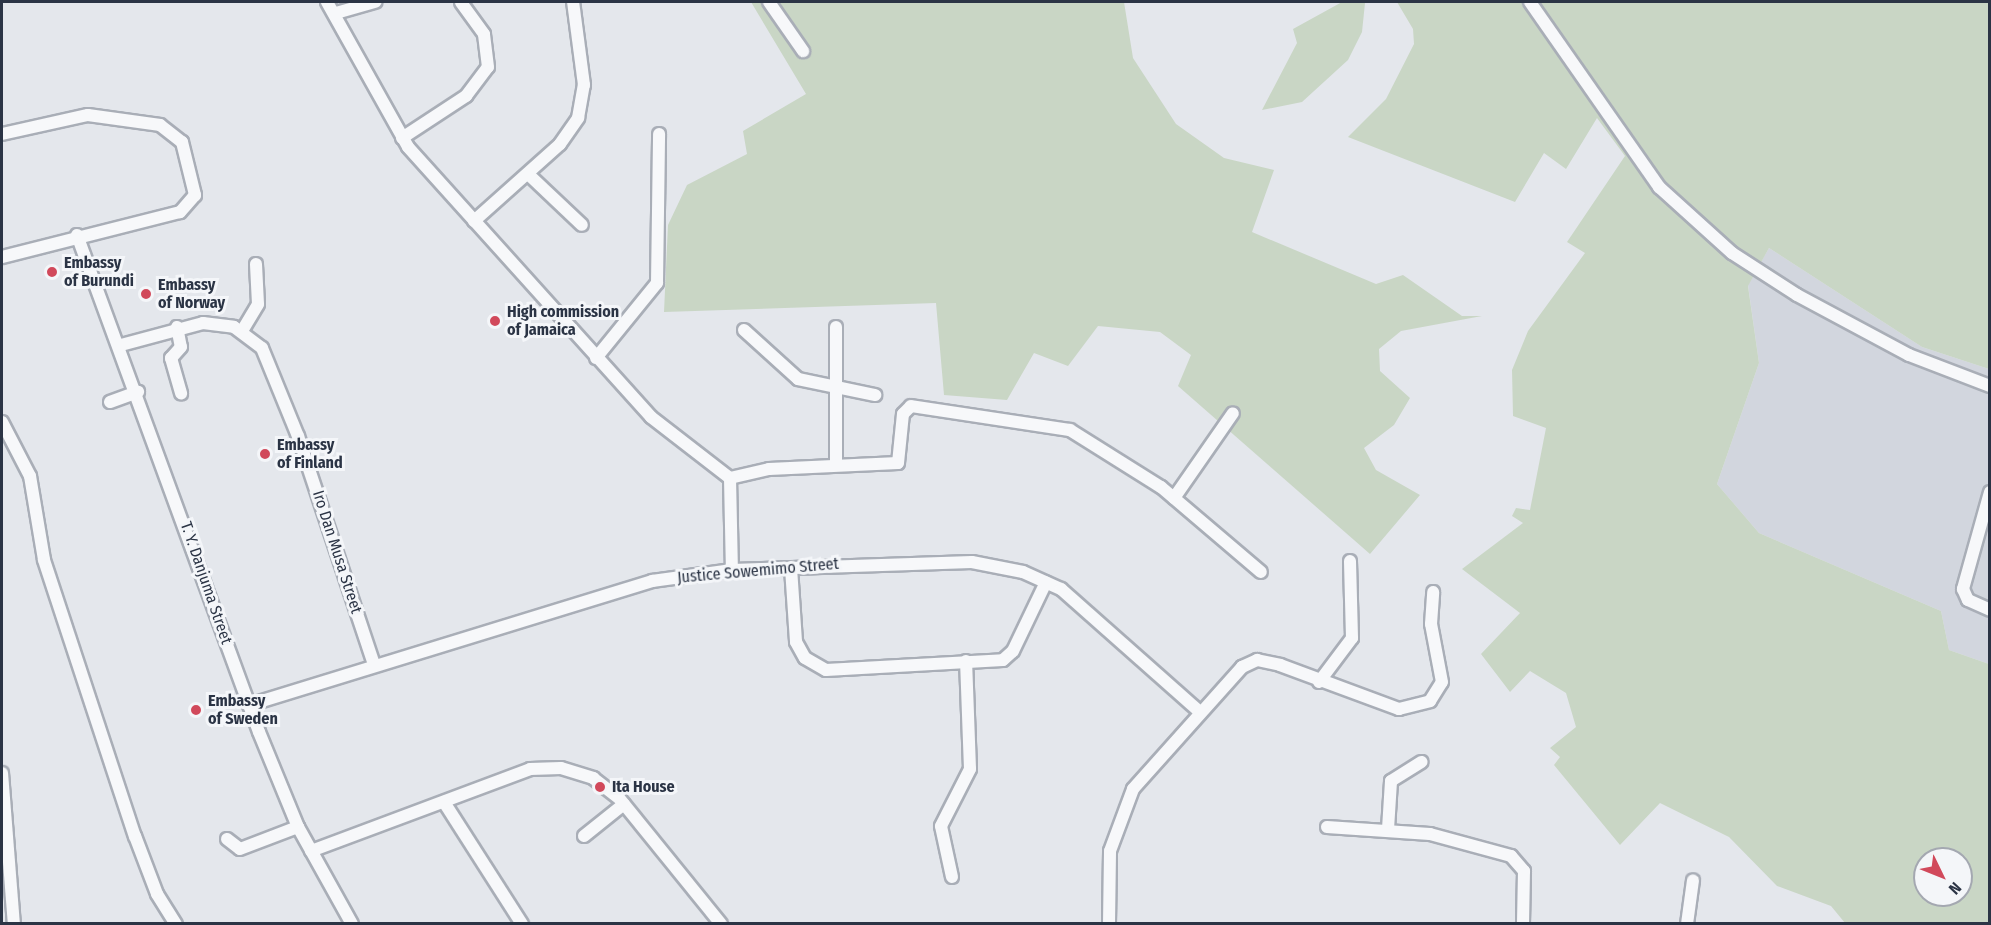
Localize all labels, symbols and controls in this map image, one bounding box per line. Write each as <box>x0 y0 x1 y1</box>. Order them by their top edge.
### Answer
place label: Embassy of Burundi <box>64 253 134 291</box>
marker: Embassy of Burundi <box>45 265 59 279</box>
place label: Embassy of Norway <box>158 275 225 313</box>
marker: Embassy of Norway <box>139 287 153 301</box>
place label: High commission of Jamaica <box>507 302 619 340</box>
marker: High commission of Jamaica <box>488 314 502 328</box>
place label: Embassy of Finland <box>277 435 343 473</box>
marker: Embassy of Finland <box>258 447 272 461</box>
street label: Iro Dan Musa Street <box>308 488 366 616</box>
street label: T. Y. Danjuma Street <box>176 519 236 647</box>
street label: Justice Sowemimo Street <box>677 554 839 588</box>
place label: Embassy of Sweden <box>208 691 278 729</box>
marker: Embassy of Sweden <box>189 703 203 717</box>
place label: Ita House <box>612 777 675 797</box>
marker: Ita House <box>593 780 607 794</box>
north arrow <box>1913 847 1973 907</box>
text: N <box>1945 878 1965 898</box>

